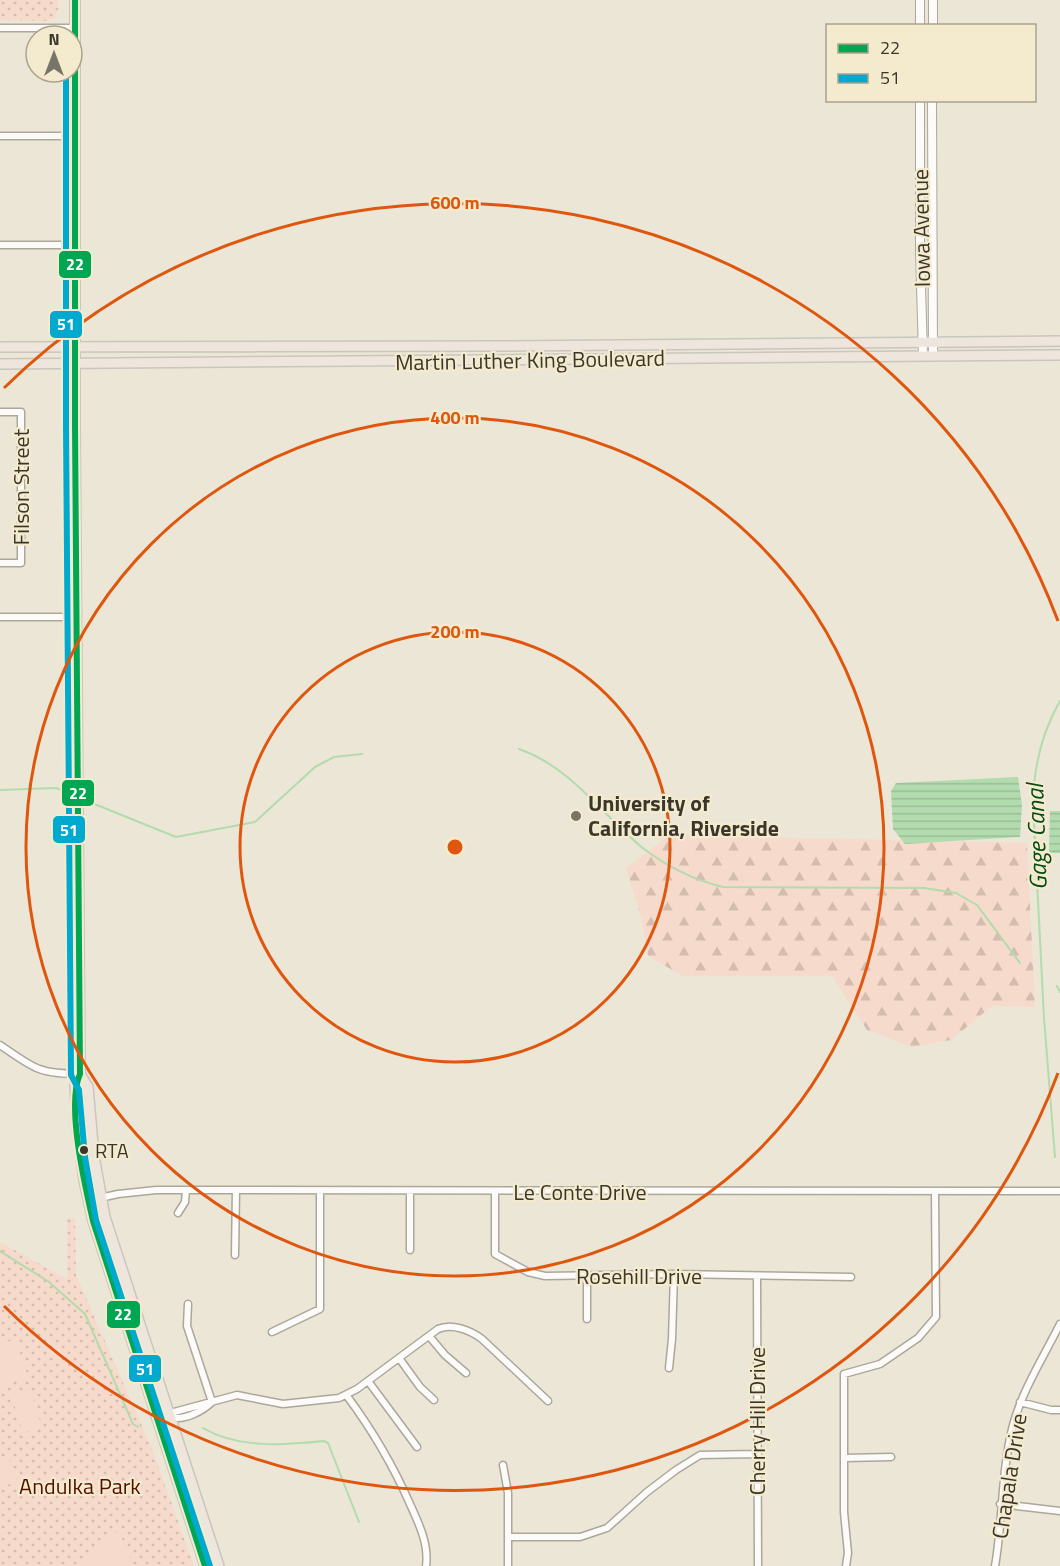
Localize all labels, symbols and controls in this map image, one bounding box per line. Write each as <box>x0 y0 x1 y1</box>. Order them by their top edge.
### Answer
north arrow <box>24 24 84 84</box>
legend <box>826 24 1036 102</box>
text: N <box>48 27 60 51</box>
text: 22 <box>880 34 900 61</box>
text: 51 <box>880 64 900 91</box>
street label: Iowa Avenue <box>903 169 939 287</box>
text: 600 m <box>430 189 480 216</box>
line badge: 22 <box>58 250 92 279</box>
text: 22 <box>66 252 84 276</box>
line badge: 51 <box>49 310 83 339</box>
text: 51 <box>57 312 75 336</box>
street label: Martin Luther King Boulevard <box>395 341 665 379</box>
text: 400 m <box>430 404 480 431</box>
street label: Filson Street <box>4 428 38 545</box>
text: 200 m <box>430 618 480 645</box>
line badge: 22 <box>61 779 95 807</box>
water label: Gage Canal <box>1016 780 1056 891</box>
text: 22 <box>69 781 87 805</box>
place label: University of California, Riverside <box>588 786 779 845</box>
marker: University of California, Riverside <box>569 809 583 823</box>
line badge: 51 <box>52 815 86 844</box>
text: 51 <box>60 818 78 842</box>
centre of rings <box>445 837 465 857</box>
place label: RTA <box>95 1135 129 1166</box>
marker: RTA <box>78 1144 90 1156</box>
street label: Le Conte Drive <box>513 1175 647 1209</box>
street label: Rosehill Drive <box>576 1259 702 1293</box>
line badge: 22 <box>106 1300 141 1329</box>
text: 22 <box>114 1302 132 1326</box>
street label: Cherry Hill Drive <box>740 1347 774 1495</box>
line badge: 51 <box>128 1354 162 1383</box>
text: 51 <box>136 1357 154 1381</box>
street label: Chapala Drive <box>982 1411 1036 1541</box>
park label: Andulka Park <box>19 1469 141 1503</box>

